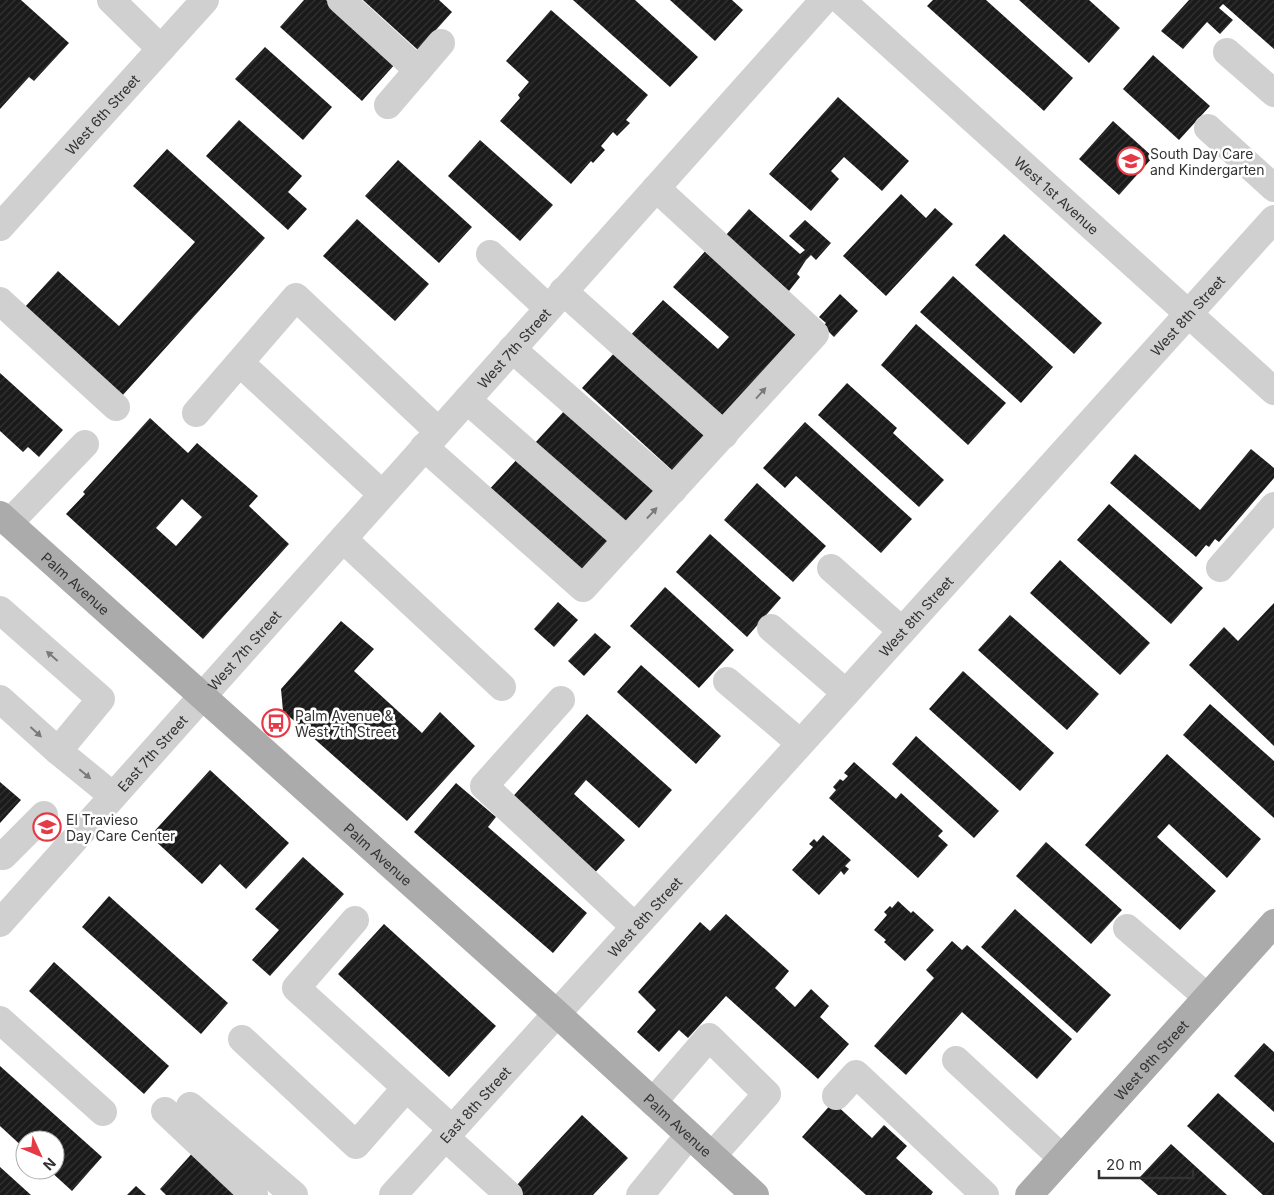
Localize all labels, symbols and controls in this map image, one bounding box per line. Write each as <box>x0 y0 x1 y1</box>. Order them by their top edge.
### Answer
street label: West 6th Street <box>61 70 143 158</box>
place label: South Day Care and Kindergarten <box>1150 145 1265 178</box>
school or university icon: South Day Care and Kindergarten <box>1116 146 1146 176</box>
street label: West 1st Avenue <box>1011 153 1103 238</box>
street label: West 8th Street <box>1146 271 1228 359</box>
street label: West 7th Street <box>473 304 554 391</box>
one-way arrow <box>755 388 767 400</box>
one-way arrow <box>646 508 658 520</box>
street label: Palm Avenue <box>38 548 114 618</box>
street label: West 8th Street <box>875 572 956 660</box>
street label: West 7th Street <box>204 606 284 693</box>
one-way arrow <box>45 650 58 661</box>
place label: Palm Avenue & West 7th Street <box>295 707 397 740</box>
bus stop icon: Palm Avenue & West 7th Street <box>261 708 291 738</box>
street label: East 7th Street <box>113 711 191 795</box>
one-way arrow <box>30 726 42 738</box>
one-way arrow <box>79 768 92 779</box>
place label: El Travieso Day Care Center <box>66 811 175 844</box>
school or university icon: El Travieso Day Care Center <box>32 812 62 842</box>
street label: Palm Avenue <box>341 819 416 889</box>
street label: West 8th Street <box>604 873 685 960</box>
street label: West 9th Street <box>1110 1016 1192 1104</box>
street label: East 8th Street <box>436 1062 514 1146</box>
street label: Palm Avenue <box>641 1090 716 1160</box>
north arrow <box>15 1130 65 1180</box>
scale bar <box>1099 1148 1193 1180</box>
text: N <box>40 1155 60 1174</box>
text: 20 m <box>1106 1155 1142 1174</box>

